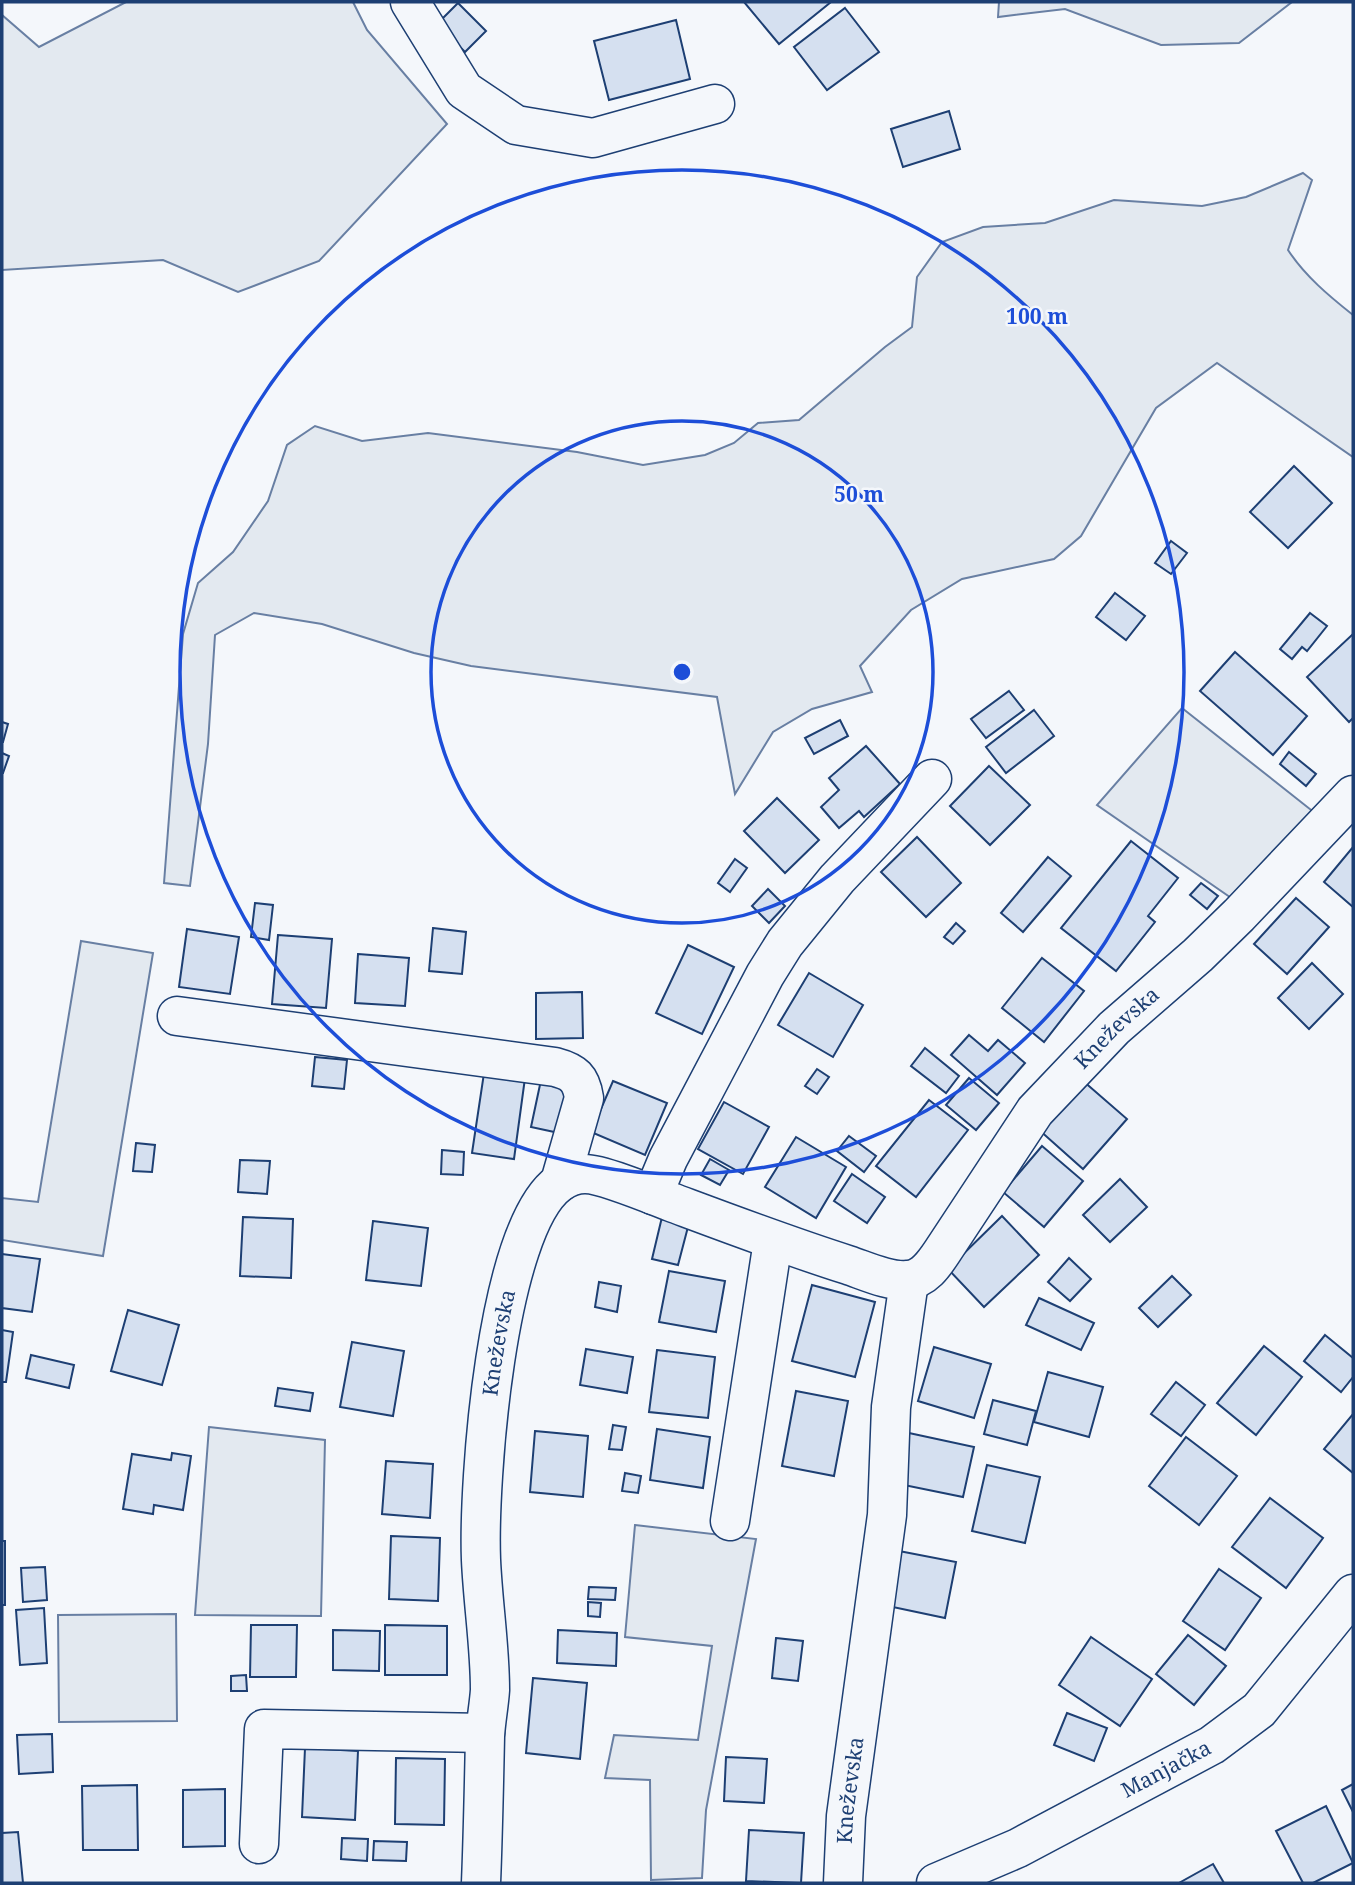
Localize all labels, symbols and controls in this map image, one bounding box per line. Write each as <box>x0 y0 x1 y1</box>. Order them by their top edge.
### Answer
text: 100 m <box>1006 302 1068 330</box>
text: 50 m <box>834 480 884 508</box>
centre of rings <box>670 660 694 684</box>
street label: Kneževska <box>1068 980 1165 1074</box>
street label: Kneževska <box>475 1287 521 1397</box>
street label: Manjačka <box>1116 1733 1215 1804</box>
street label: Kneževska <box>830 1735 870 1844</box>

